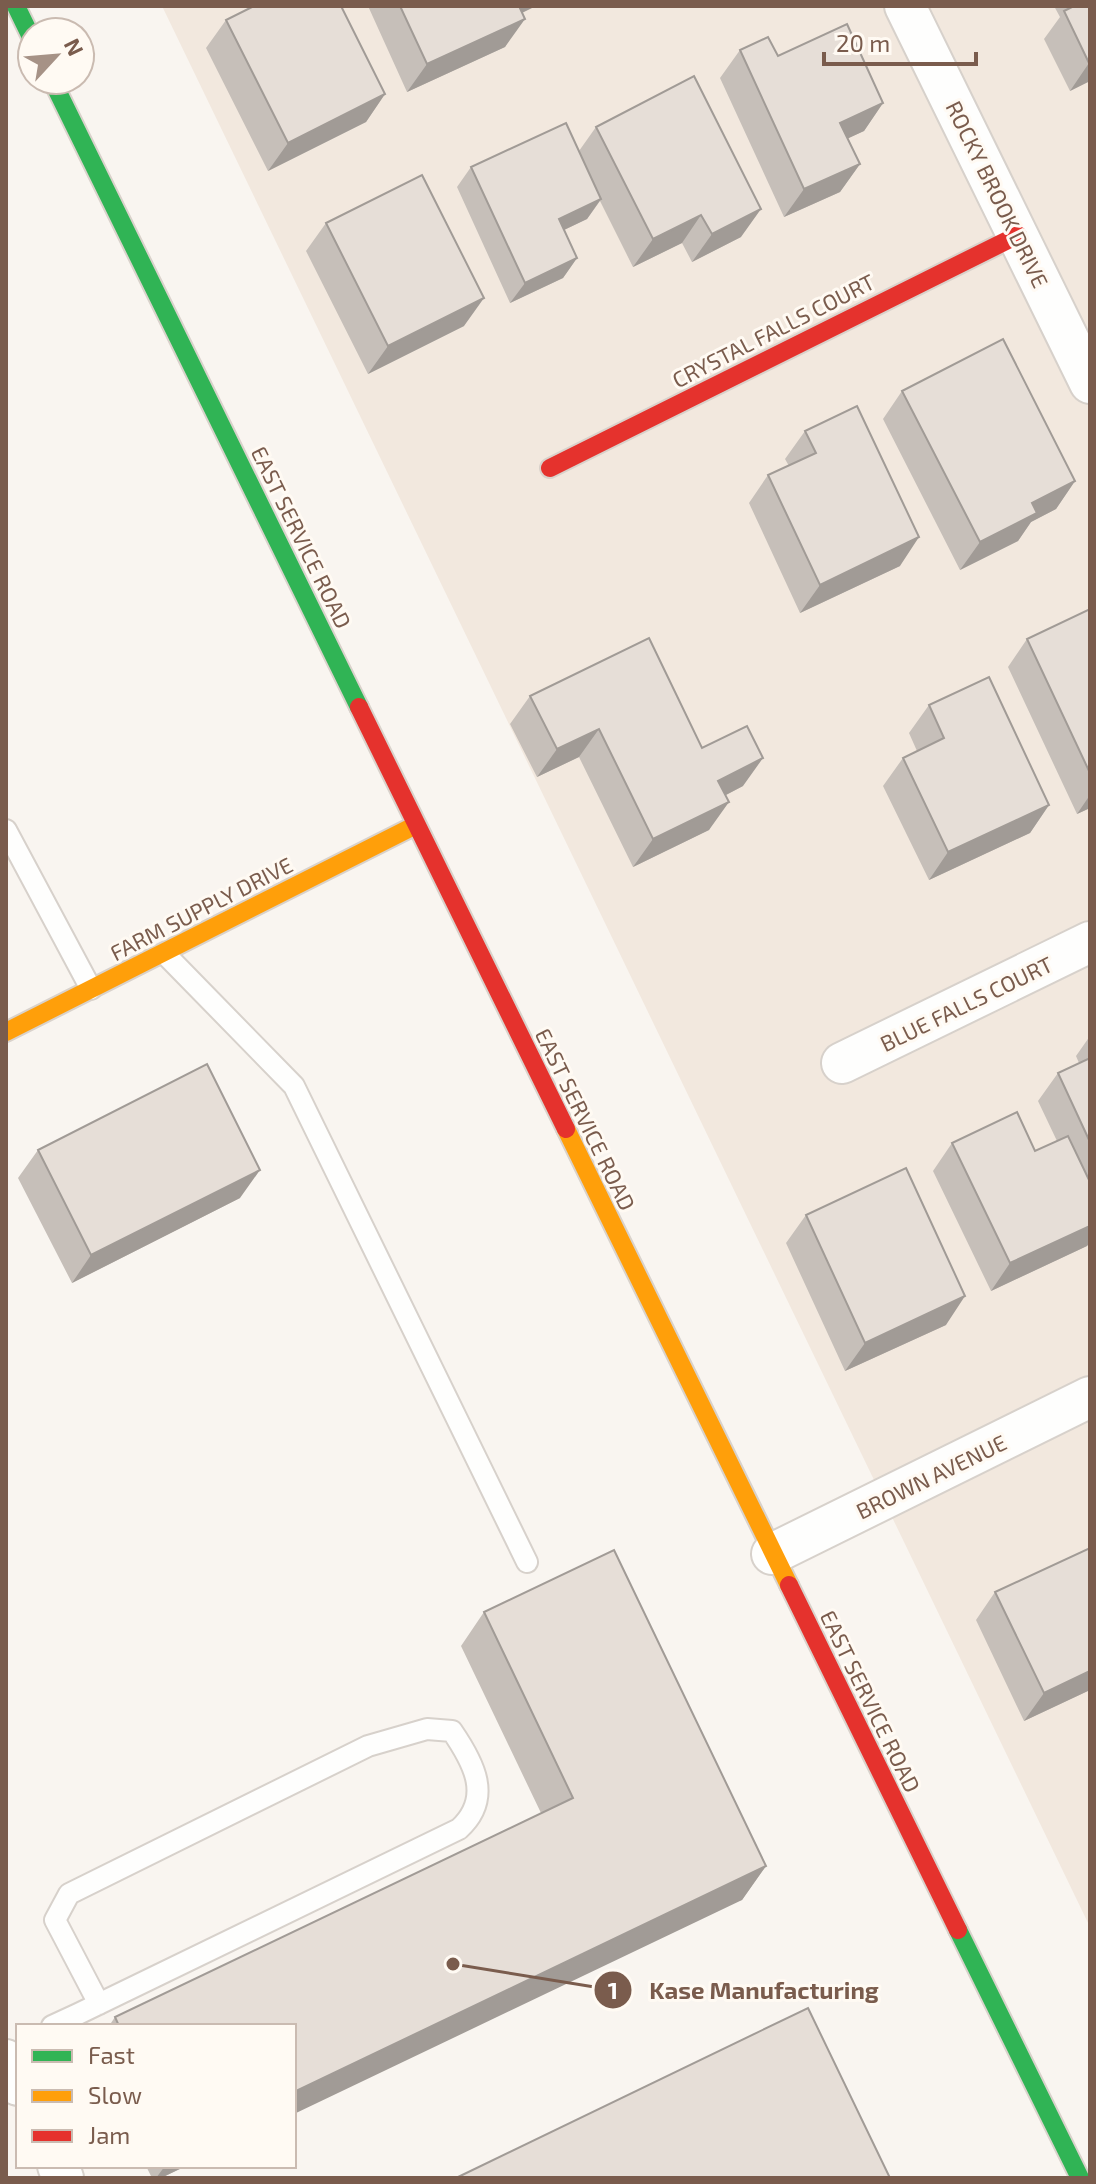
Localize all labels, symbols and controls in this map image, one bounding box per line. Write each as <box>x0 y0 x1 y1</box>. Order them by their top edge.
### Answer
north arrow <box>16 16 96 96</box>
scale bar <box>824 16 976 66</box>
text: 20 m <box>836 28 890 57</box>
text: N <box>60 34 90 60</box>
street label: ROCKY BROOK DRIVE <box>941 96 1055 292</box>
street label: CRYSTAL FALLS COURT <box>667 268 879 392</box>
street label: EAST SERVICE ROAD <box>247 442 357 632</box>
street label: FARM SUPPLY DRIVE <box>106 851 296 965</box>
street label: BLUE FALLS COURT <box>876 950 1057 1056</box>
street label: EAST SERVICE ROAD <box>531 1024 641 1214</box>
street label: BROWN AVENUE <box>852 1428 1010 1524</box>
street label: EAST SERVICE ROAD <box>816 1606 926 1796</box>
callout: Kase Manufacturing <box>593 1966 894 2014</box>
text: 1 <box>608 1975 618 2004</box>
text: Kase Manufacturing <box>649 1975 879 2004</box>
legend <box>16 2024 296 2168</box>
text: Fast <box>88 2040 135 2069</box>
text: Slow <box>88 2080 142 2109</box>
text: Jam <box>88 2120 130 2149</box>

